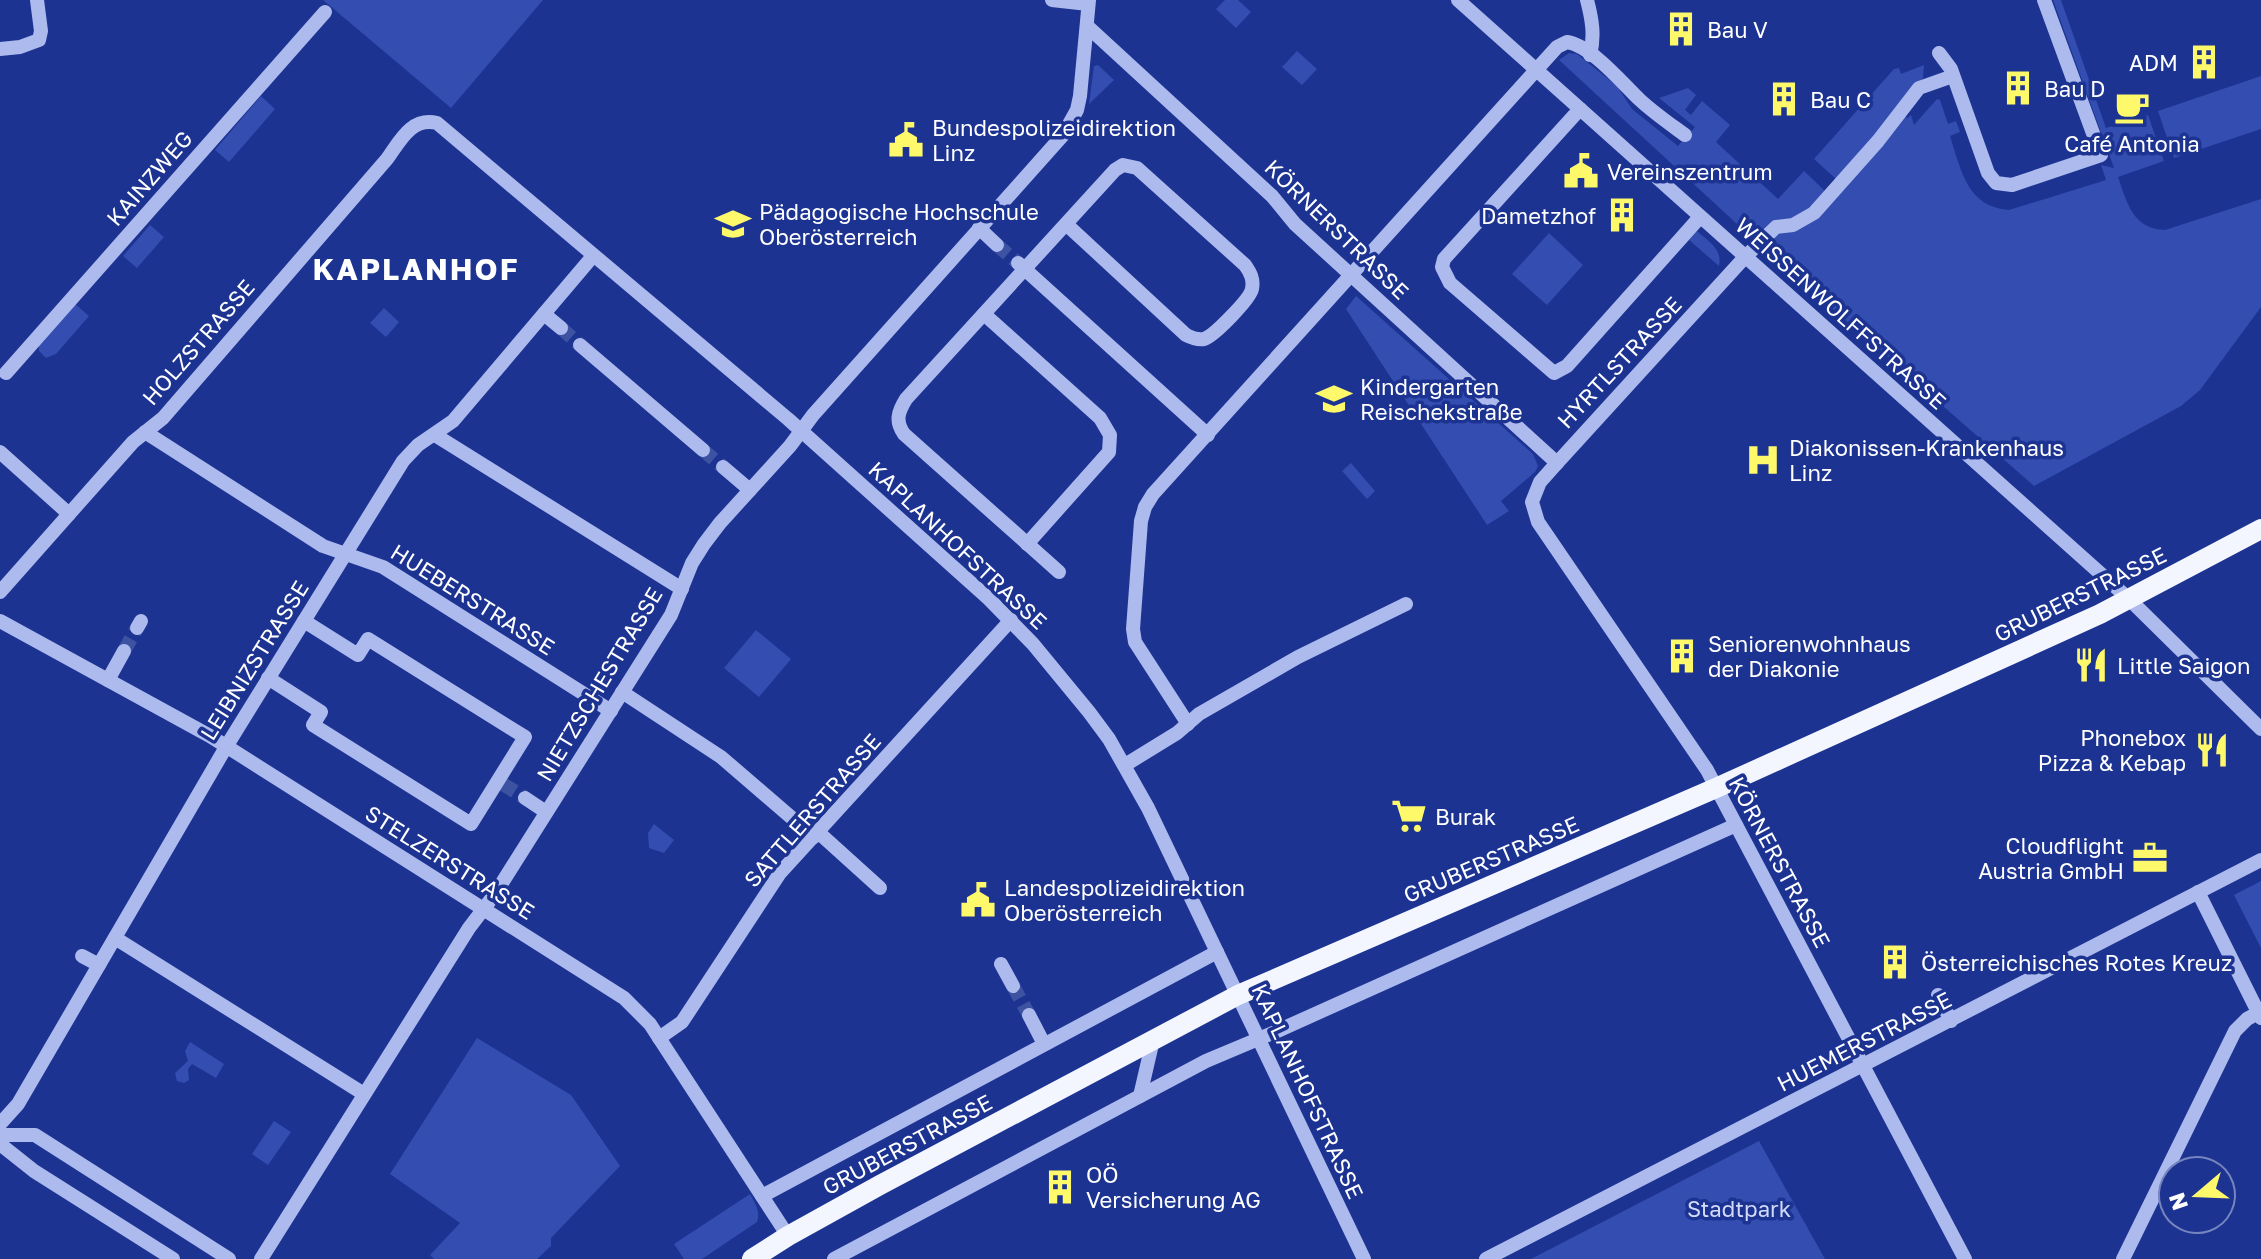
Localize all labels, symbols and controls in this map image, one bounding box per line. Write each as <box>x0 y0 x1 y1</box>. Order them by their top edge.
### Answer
building icon: Bau V <box>1662 10 1700 48</box>
place label: Bau V <box>1707 16 1768 43</box>
building icon: ADM <box>2185 43 2223 81</box>
place label: ADM <box>2129 49 2178 76</box>
building icon: Bau D <box>1999 69 2037 107</box>
place label: Bau D <box>2044 75 2105 102</box>
building icon: Bau C <box>1765 80 1803 118</box>
place label: Bau C <box>1810 86 1871 113</box>
cafe icon: Café Antonia <box>2113 88 2151 126</box>
place label: Bundespolizeidirektion Linz <box>932 114 1176 166</box>
public building icon: Bundespolizeidirektion Linz <box>887 121 925 159</box>
street label: KAINZWEG <box>100 125 198 231</box>
place label: Café Antonia <box>2064 130 2200 157</box>
public building icon: Vereinszentrum <box>1562 152 1600 190</box>
street label: KÖRNERSTRASSE <box>1259 153 1415 305</box>
place label: Vereinszentrum <box>1607 158 1773 185</box>
building icon: Dametzhof <box>1603 196 1641 234</box>
place label: Pädagogische Hochschule Oberösterreich <box>759 198 1039 250</box>
place label: Dametzhof <box>1481 202 1596 229</box>
school or university icon: Pädagogische Hochschule Oberösterreich <box>714 205 752 243</box>
street label: WEISSENWOLFFSTRASSE <box>1730 211 1952 415</box>
district label: KAPLANHOF <box>312 251 520 287</box>
street label: HOLZSTRASSE <box>136 274 260 410</box>
street label: HYRTLSTRASSE <box>1551 291 1687 433</box>
place label: Kindergarten Reischekstraße <box>1360 373 1523 425</box>
school or university icon: Kindergarten Reischekstraße <box>1315 380 1353 418</box>
place label: Diakonissen-Krankenhaus Linz <box>1789 434 2064 486</box>
hospital icon: Diakonissen-Krankenhaus Linz <box>1744 441 1782 479</box>
street label: KAPLANHOFSTRASSE <box>863 455 1053 635</box>
street label: HUEBERSTRASSE <box>386 538 560 660</box>
street label: GRUBERSTRASSE <box>1990 541 2170 647</box>
street label: LEIBNIZSTRASSE <box>194 575 314 745</box>
street label: NIETZSCHESTRASSE <box>530 582 668 786</box>
place label: Seniorenwohnhaus der Diakonie <box>1708 630 1911 682</box>
building icon: Seniorenwohnhaus der Diakonie <box>1663 637 1701 675</box>
restaurant icon: Little Saigon <box>2072 646 2110 684</box>
place label: Little Saigon <box>2117 652 2251 679</box>
place label: Phonebox Pizza & Kebap <box>2038 724 2186 776</box>
street label: SATTLERSTRASSE <box>738 728 886 892</box>
restaurant icon: Phonebox Pizza & Kebap <box>2193 731 2231 769</box>
street label: KÖRNERSTRASSE <box>1724 772 1836 952</box>
supermarket icon: Burak <box>1390 797 1428 835</box>
street label: STELZERSTRASSE <box>361 799 539 925</box>
place label: Burak <box>1435 803 1496 830</box>
street label: GRUBERSTRASSE <box>1399 810 1583 908</box>
place label: Cloudflight Austria GmbH <box>1978 832 2124 884</box>
office icon: Cloudflight Austria GmbH <box>2131 839 2169 877</box>
place label: Landespolizeidirektion Oberösterreich <box>1004 874 1245 926</box>
public building icon: Landespolizeidirektion Oberösterreich <box>959 881 997 919</box>
building icon: Österreichisches Rotes Kreuz <box>1876 943 1914 981</box>
place label: Österreichisches Rotes Kreuz <box>1921 949 2232 976</box>
street label: KAPLANHOFSTRASSE <box>1246 979 1370 1203</box>
street label: HUEMERSTRASSE <box>1772 985 1956 1097</box>
street label: GRUBERSTRASSE <box>818 1088 996 1200</box>
north arrow <box>2157 1155 2237 1235</box>
place label: OÖ Versicherung AG <box>1086 1161 1261 1213</box>
building icon: OÖ Versicherung AG <box>1041 1168 1079 1206</box>
text: N <box>2162 1189 2193 1214</box>
park label: Stadtpark <box>1687 1195 1791 1222</box>

